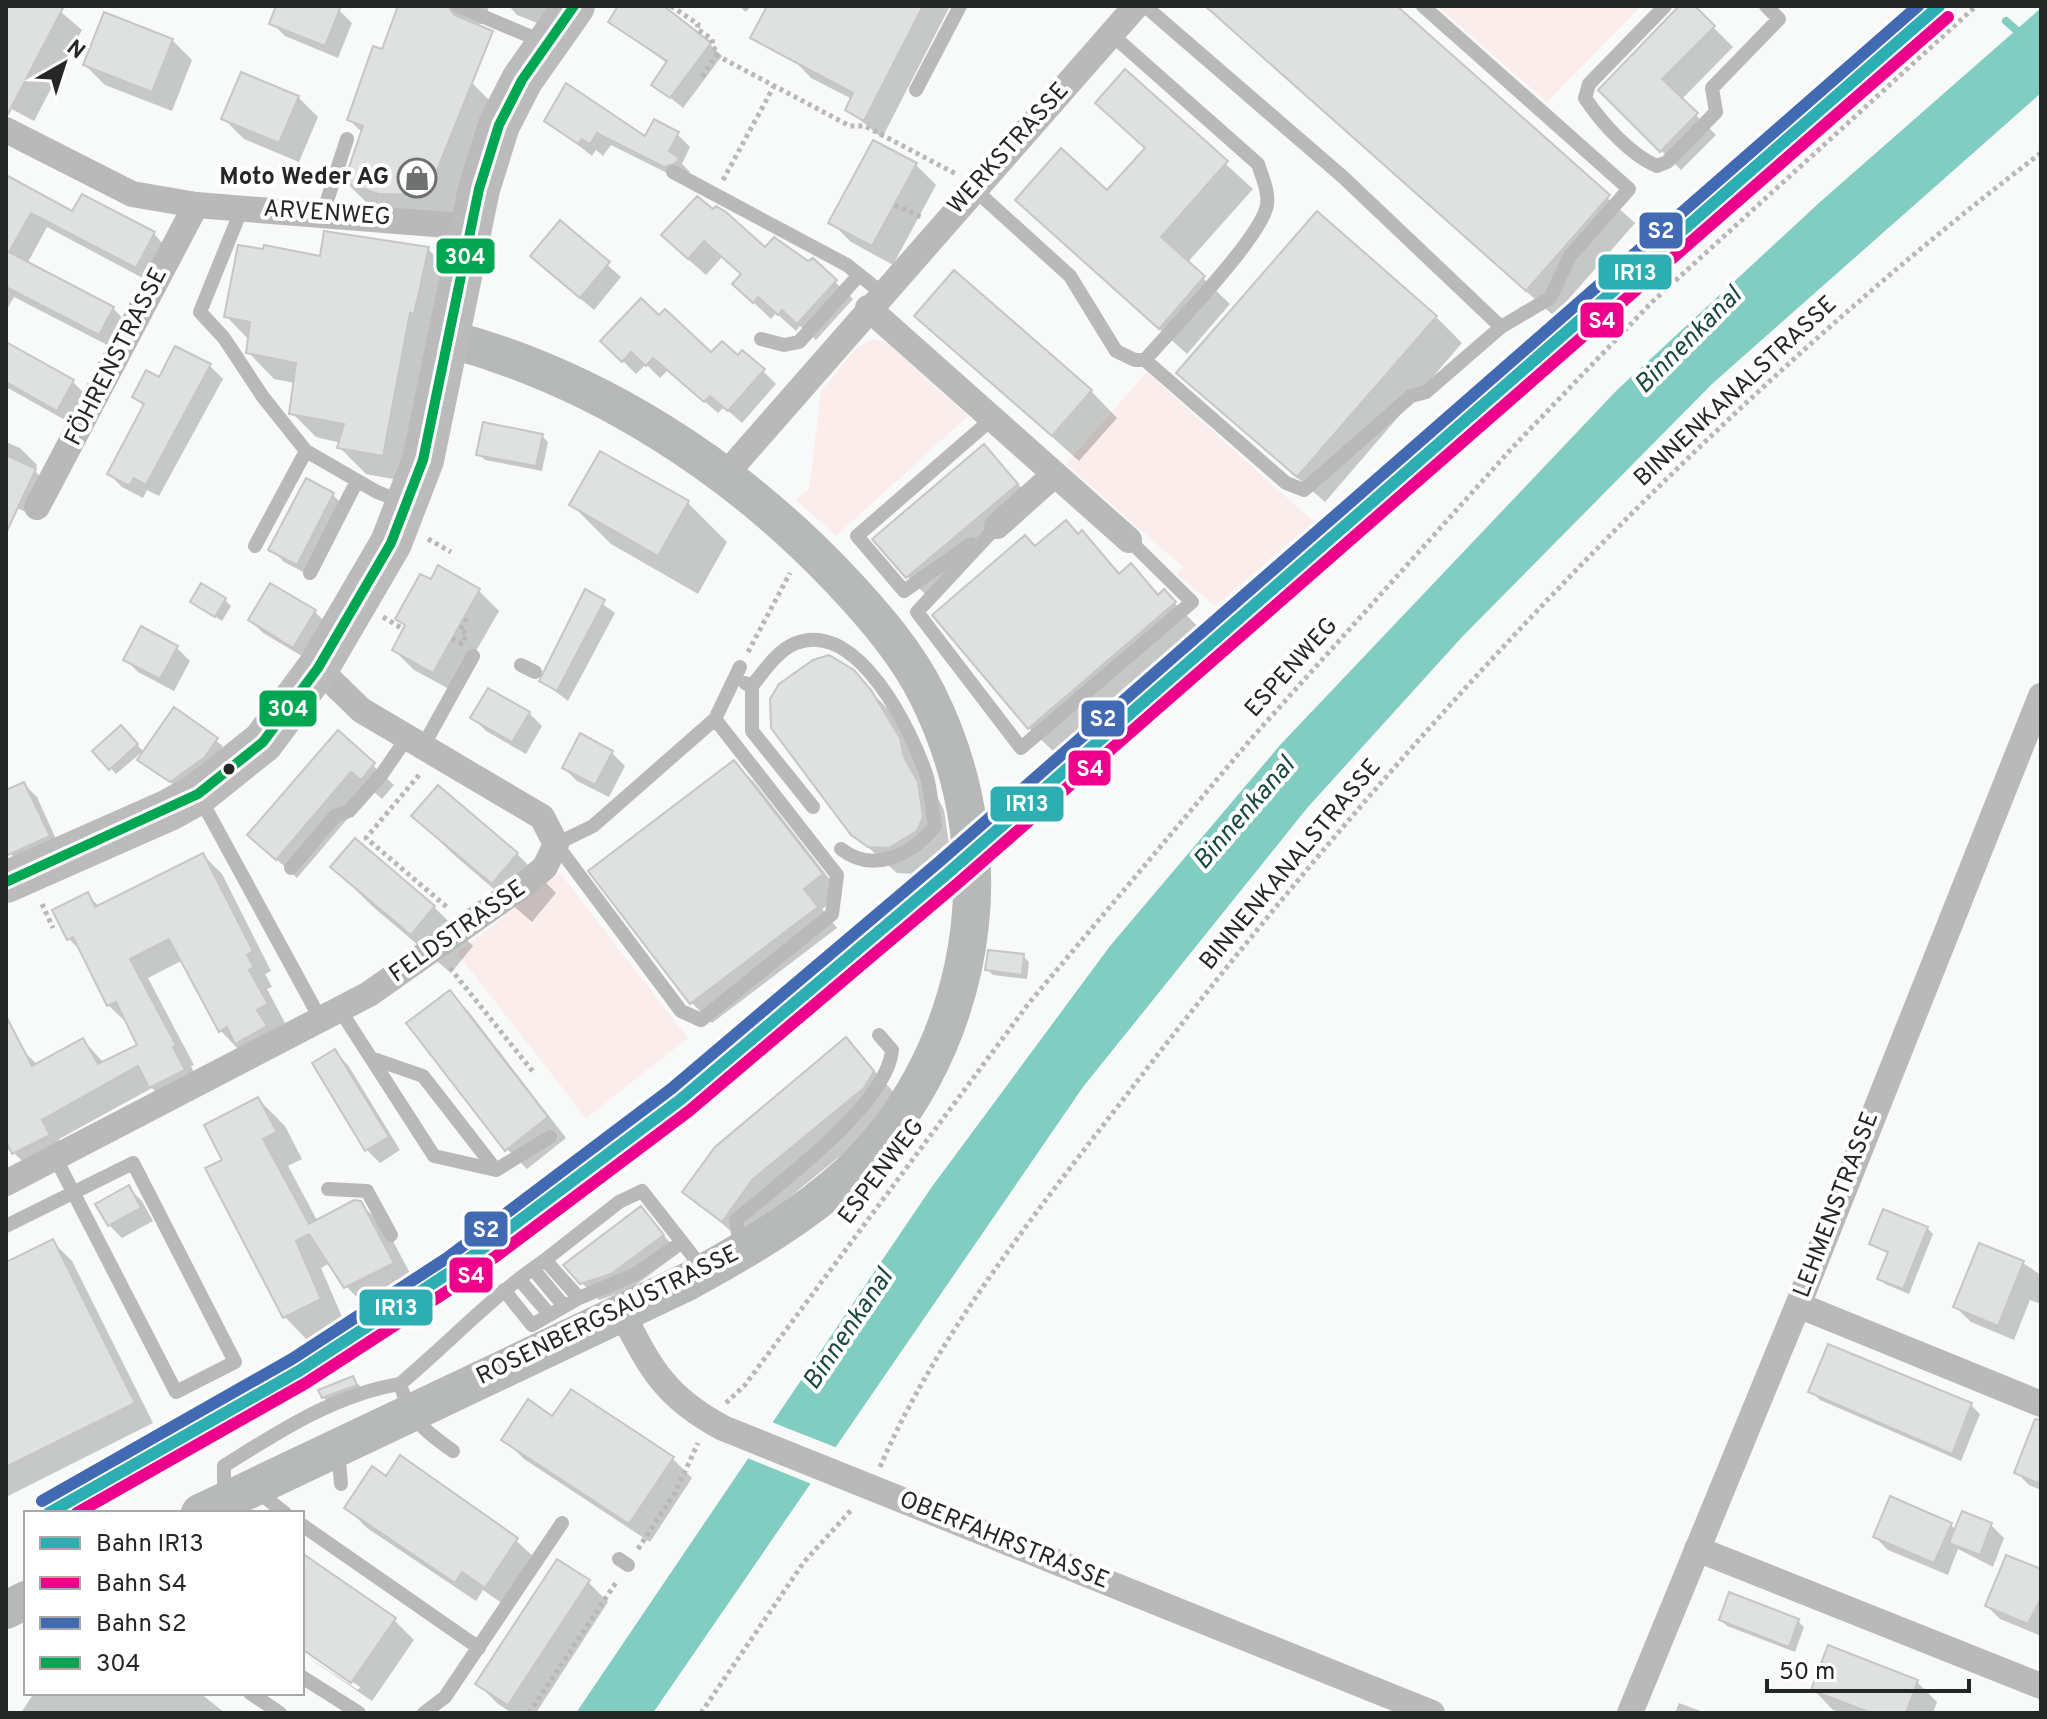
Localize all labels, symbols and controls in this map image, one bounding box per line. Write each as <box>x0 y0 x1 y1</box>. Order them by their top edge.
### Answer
north arrow <box>24 24 104 104</box>
text: N <box>60 35 90 66</box>
street label: WERKSTRASSE <box>942 77 1076 221</box>
shop icon: Moto Weder AG <box>396 157 438 199</box>
place label: Moto Weder AG <box>219 163 389 193</box>
street label: ARVENWEG <box>262 195 392 233</box>
line badge: S2 <box>1638 211 1684 250</box>
text: S2 <box>1648 219 1674 246</box>
line badge: 304 <box>435 237 496 275</box>
text: 304 <box>444 245 486 272</box>
line badge: IR13 <box>1597 253 1673 291</box>
text: IR13 <box>1613 261 1657 288</box>
street label: FÖHRENSTRASSE <box>57 262 175 451</box>
water label: Binnenkanal <box>1628 279 1751 402</box>
street label: BINNENKANALSTRASSE <box>1628 290 1844 494</box>
line badge: S4 <box>1579 301 1625 339</box>
text: S4 <box>1588 309 1616 336</box>
street label: ESPENWEG <box>1239 612 1345 724</box>
line badge: 304 <box>258 689 318 728</box>
text: 304 <box>267 697 309 724</box>
line badge: S2 <box>1080 699 1126 738</box>
text: S2 <box>1090 707 1116 734</box>
line badge: S4 <box>1067 749 1112 787</box>
water label: Binnenkanal <box>1187 750 1304 877</box>
street label: BINNENKANALSTRASSE <box>1194 753 1388 977</box>
text: S4 <box>1076 757 1104 784</box>
unlabelled marker <box>221 761 237 777</box>
line badge: IR13 <box>989 785 1065 823</box>
text: IR13 <box>1005 792 1049 819</box>
street label: FELDSTRASSE <box>384 874 532 990</box>
street label: LEHMENSTRASSE <box>1788 1108 1886 1302</box>
street label: ESPENWEG <box>832 1113 932 1231</box>
line badge: S2 <box>463 1210 509 1248</box>
text: S2 <box>473 1218 499 1245</box>
street label: ROSENBERGSAUSTRASSE <box>472 1239 744 1393</box>
line badge: S4 <box>448 1256 494 1294</box>
water label: Binnenkanal <box>796 1262 902 1397</box>
text: S4 <box>457 1264 485 1291</box>
line badge: IR13 <box>358 1288 434 1327</box>
text: IR13 <box>374 1296 418 1323</box>
street label: OBERFAHRSTRASSE <box>895 1485 1113 1597</box>
legend <box>24 1511 304 1695</box>
text: Bahn IR13 <box>96 1530 204 1560</box>
text: Bahn S4 <box>96 1570 187 1600</box>
text: Bahn S2 <box>96 1610 187 1640</box>
scale bar <box>1767 1643 1969 1693</box>
text: 304 <box>96 1650 141 1680</box>
text: 50 m <box>1779 1658 1835 1688</box>

